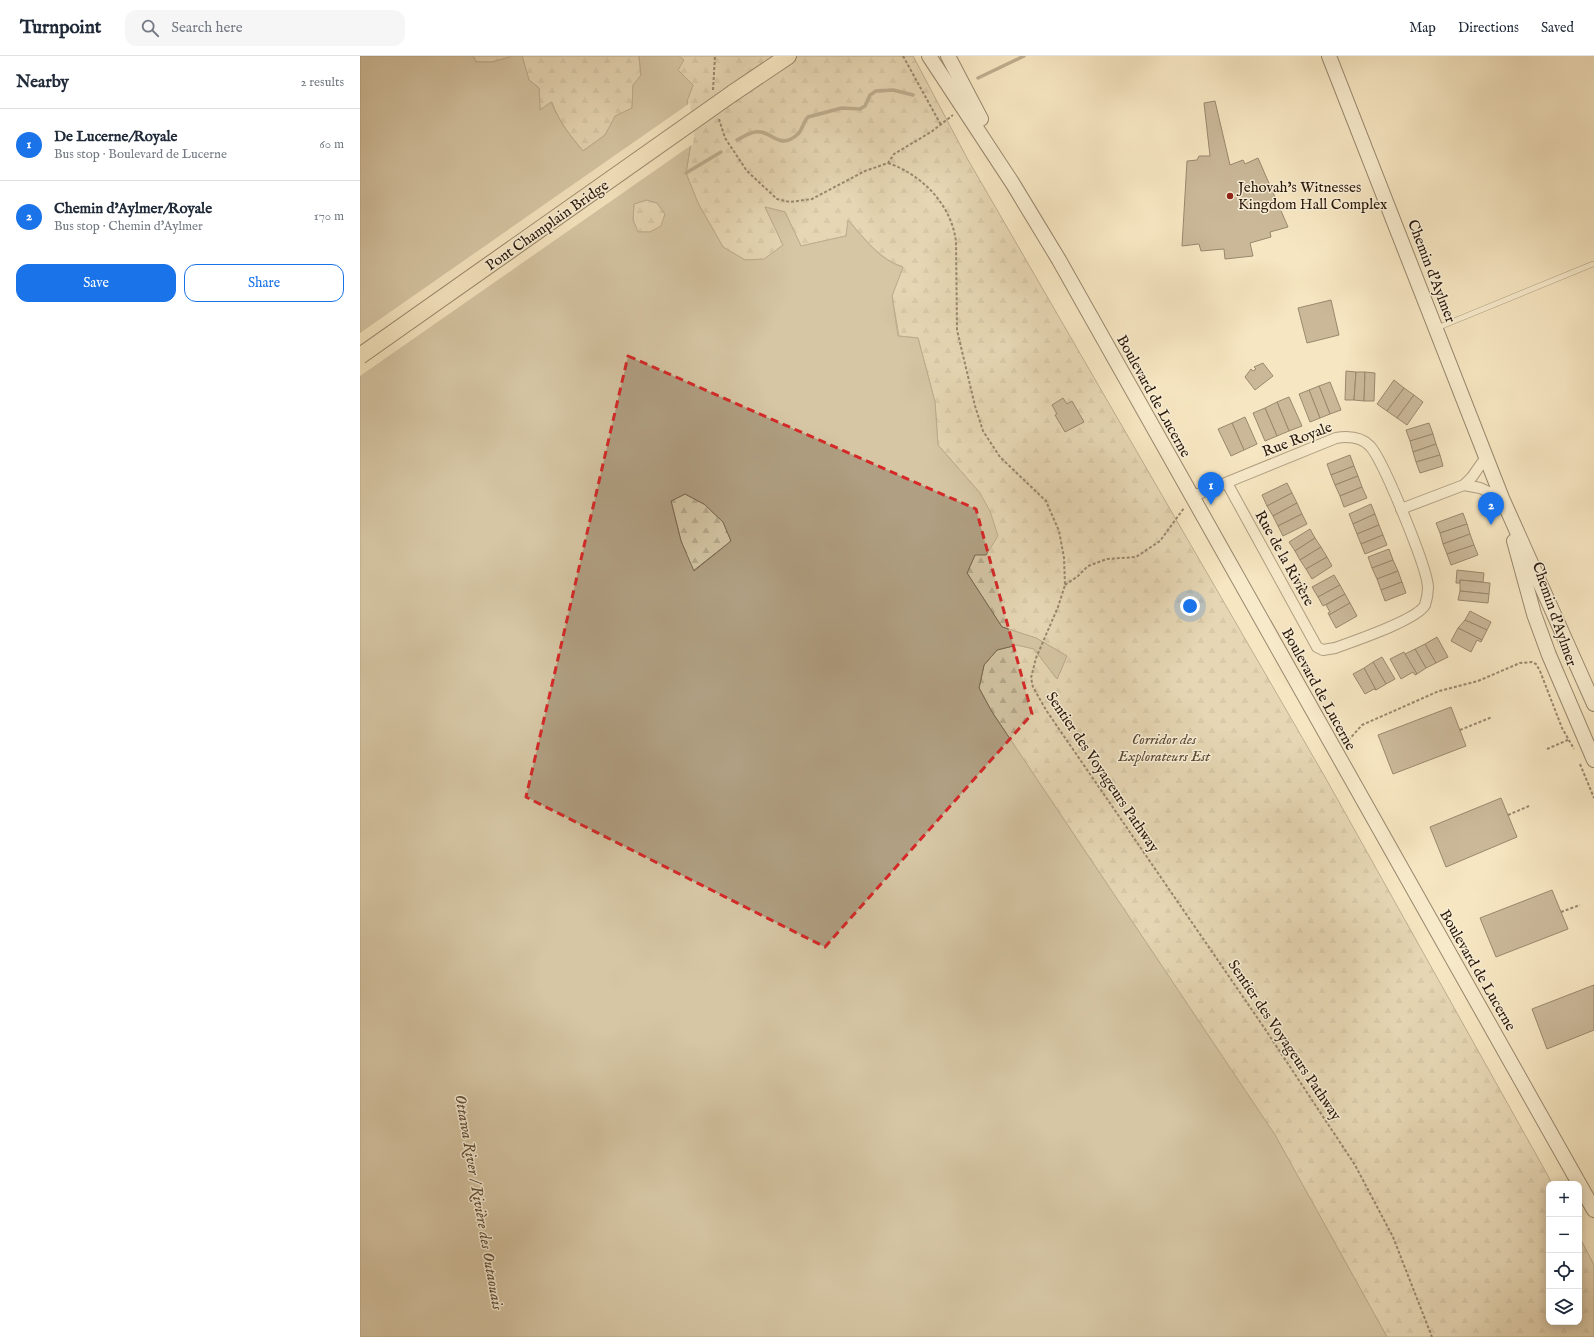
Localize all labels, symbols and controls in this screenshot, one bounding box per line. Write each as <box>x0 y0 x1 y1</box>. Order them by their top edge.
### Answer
search box <box>125 10 405 46</box>
text: Turnpoint <box>20 16 101 40</box>
icon: search <box>139 17 161 39</box>
text: Search here <box>171 18 243 37</box>
text: Map <box>1409 19 1436 37</box>
text: Directions <box>1458 19 1519 37</box>
text: Saved <box>1541 19 1574 37</box>
text: Nearby <box>16 72 69 93</box>
text: 2 results <box>300 74 344 91</box>
text: De Lucerne/Royale <box>54 127 177 146</box>
text: 1 <box>27 136 31 153</box>
text: 60 m <box>319 136 344 153</box>
text: Bus stop · Boulevard de Lucerne <box>54 146 227 163</box>
street label: Pont Champlain Bridge <box>482 176 613 275</box>
place label: Jehovah's Witnesses Kingdom Hall Complex <box>1236 178 1388 214</box>
marker: Jehovah's Witnesses Kingdom Hall Complex <box>1225 191 1235 201</box>
text: Chemin d'Aylmer/Royale <box>54 199 212 218</box>
text: 2 <box>26 208 32 225</box>
text: 170 m <box>314 208 344 225</box>
street label: Chemin d'Aylmer <box>1403 217 1460 326</box>
text: Bus stop · Chemin d'Aylmer <box>54 218 203 235</box>
button: Save <box>16 264 176 302</box>
button: Share <box>184 264 344 302</box>
street label: Boulevard de Lucerne <box>1112 332 1195 461</box>
street label: Rue Royale <box>1260 417 1335 461</box>
pin: 1 <box>1198 472 1224 505</box>
pin: 2 <box>1478 492 1504 525</box>
street label: Rue de la Rivière <box>1250 507 1319 609</box>
street label: Chemin d'Aylmer <box>1528 560 1581 669</box>
your location <box>1180 596 1200 616</box>
street label: Boulevard de Lucerne <box>1277 625 1360 754</box>
street label: Sentier des Voyageurs Pathway <box>1042 688 1164 857</box>
park label: Corridor des Explorateurs Est <box>1117 730 1211 766</box>
street label: Boulevard de Lucerne <box>1435 906 1520 1034</box>
street label: Sentier des Voyageurs Pathway <box>1224 956 1346 1125</box>
water label: Ottawa River / Rivière des Outaouais <box>449 1093 507 1312</box>
map controls <box>1546 1181 1582 1325</box>
button: + <box>1546 1181 1582 1217</box>
button: − <box>1546 1217 1582 1253</box>
button: locate <box>1546 1253 1582 1289</box>
button: layers <box>1546 1289 1582 1325</box>

